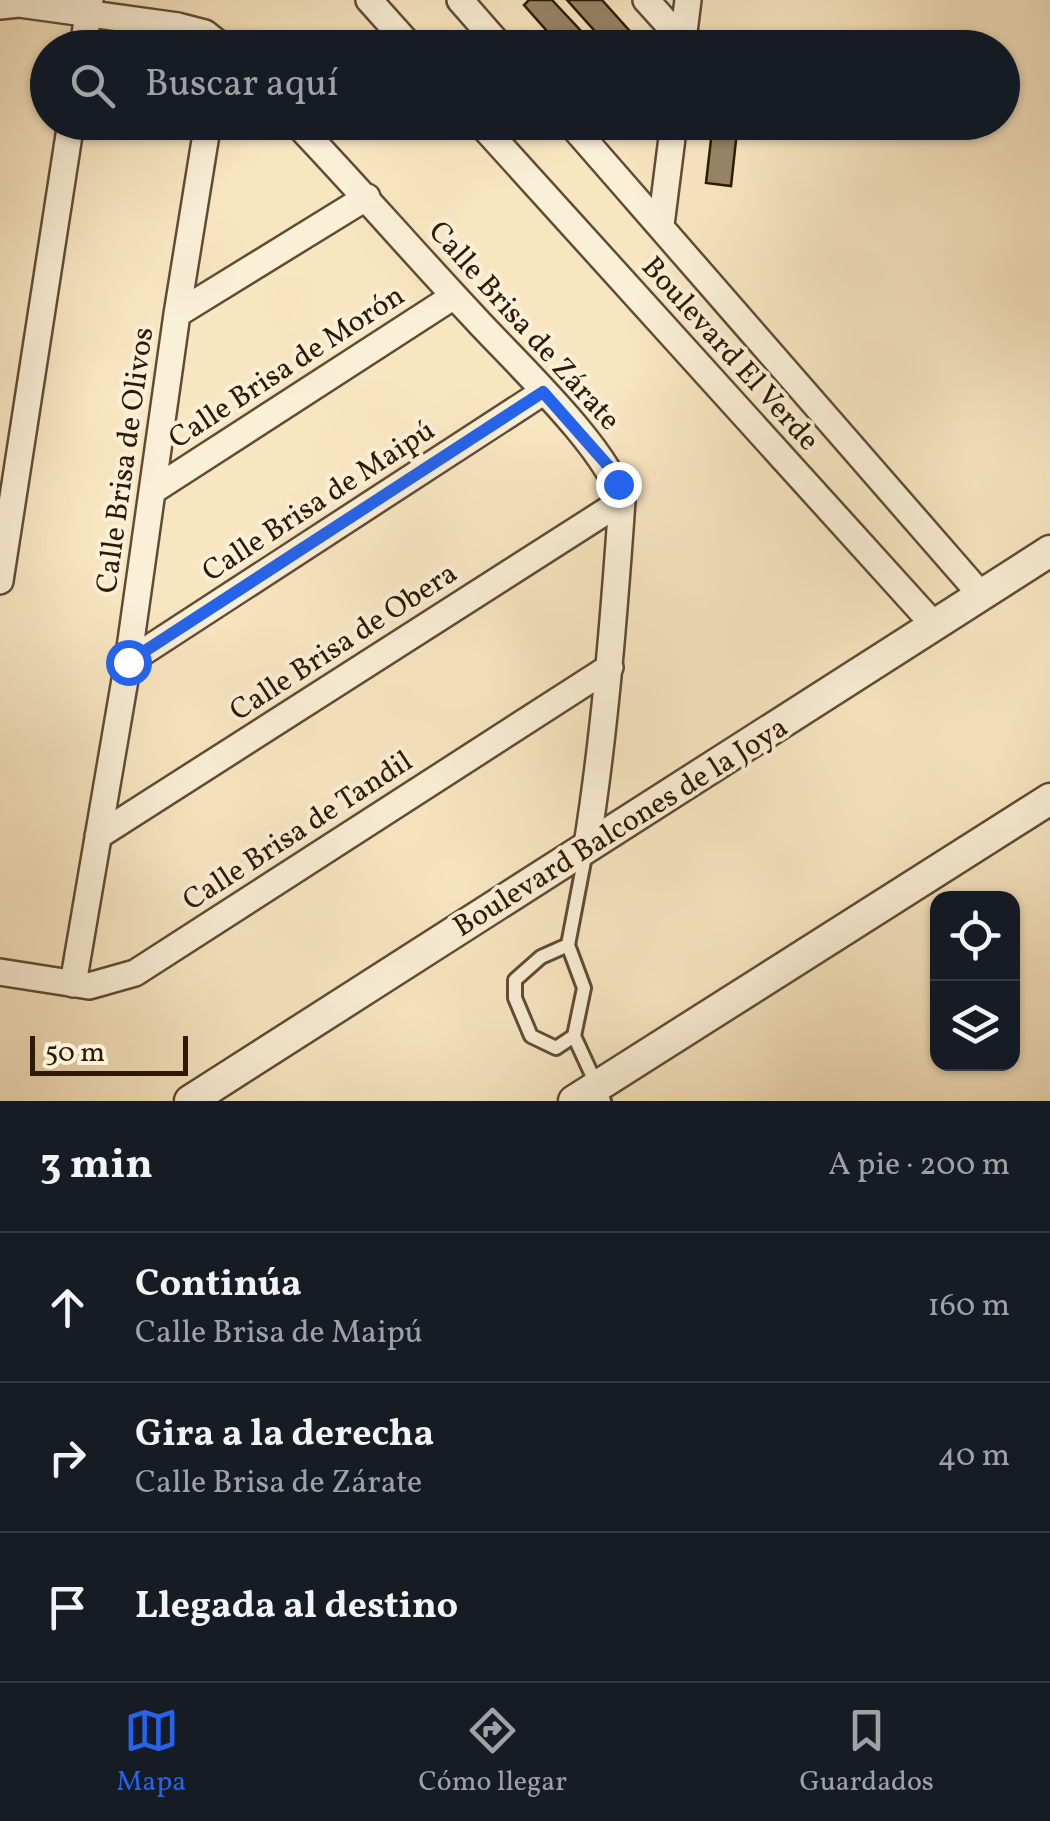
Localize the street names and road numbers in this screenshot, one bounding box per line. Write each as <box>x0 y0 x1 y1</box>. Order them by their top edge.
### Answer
street label: Calle Brisa de Zárate <box>418 212 629 440</box>
street label: Boulevard El Verde <box>631 248 828 461</box>
street label: Calle Brisa de Morón <box>161 276 413 460</box>
street label: Calle Brisa de Olivos <box>87 325 165 596</box>
street label: Calle Brisa de Maipú <box>194 411 444 593</box>
street label: Calle Brisa de Obera <box>222 553 466 732</box>
street label: Boulevard Balcones de la Joya <box>446 707 796 948</box>
street label: Calle Brisa de Tandil <box>175 741 421 922</box>

